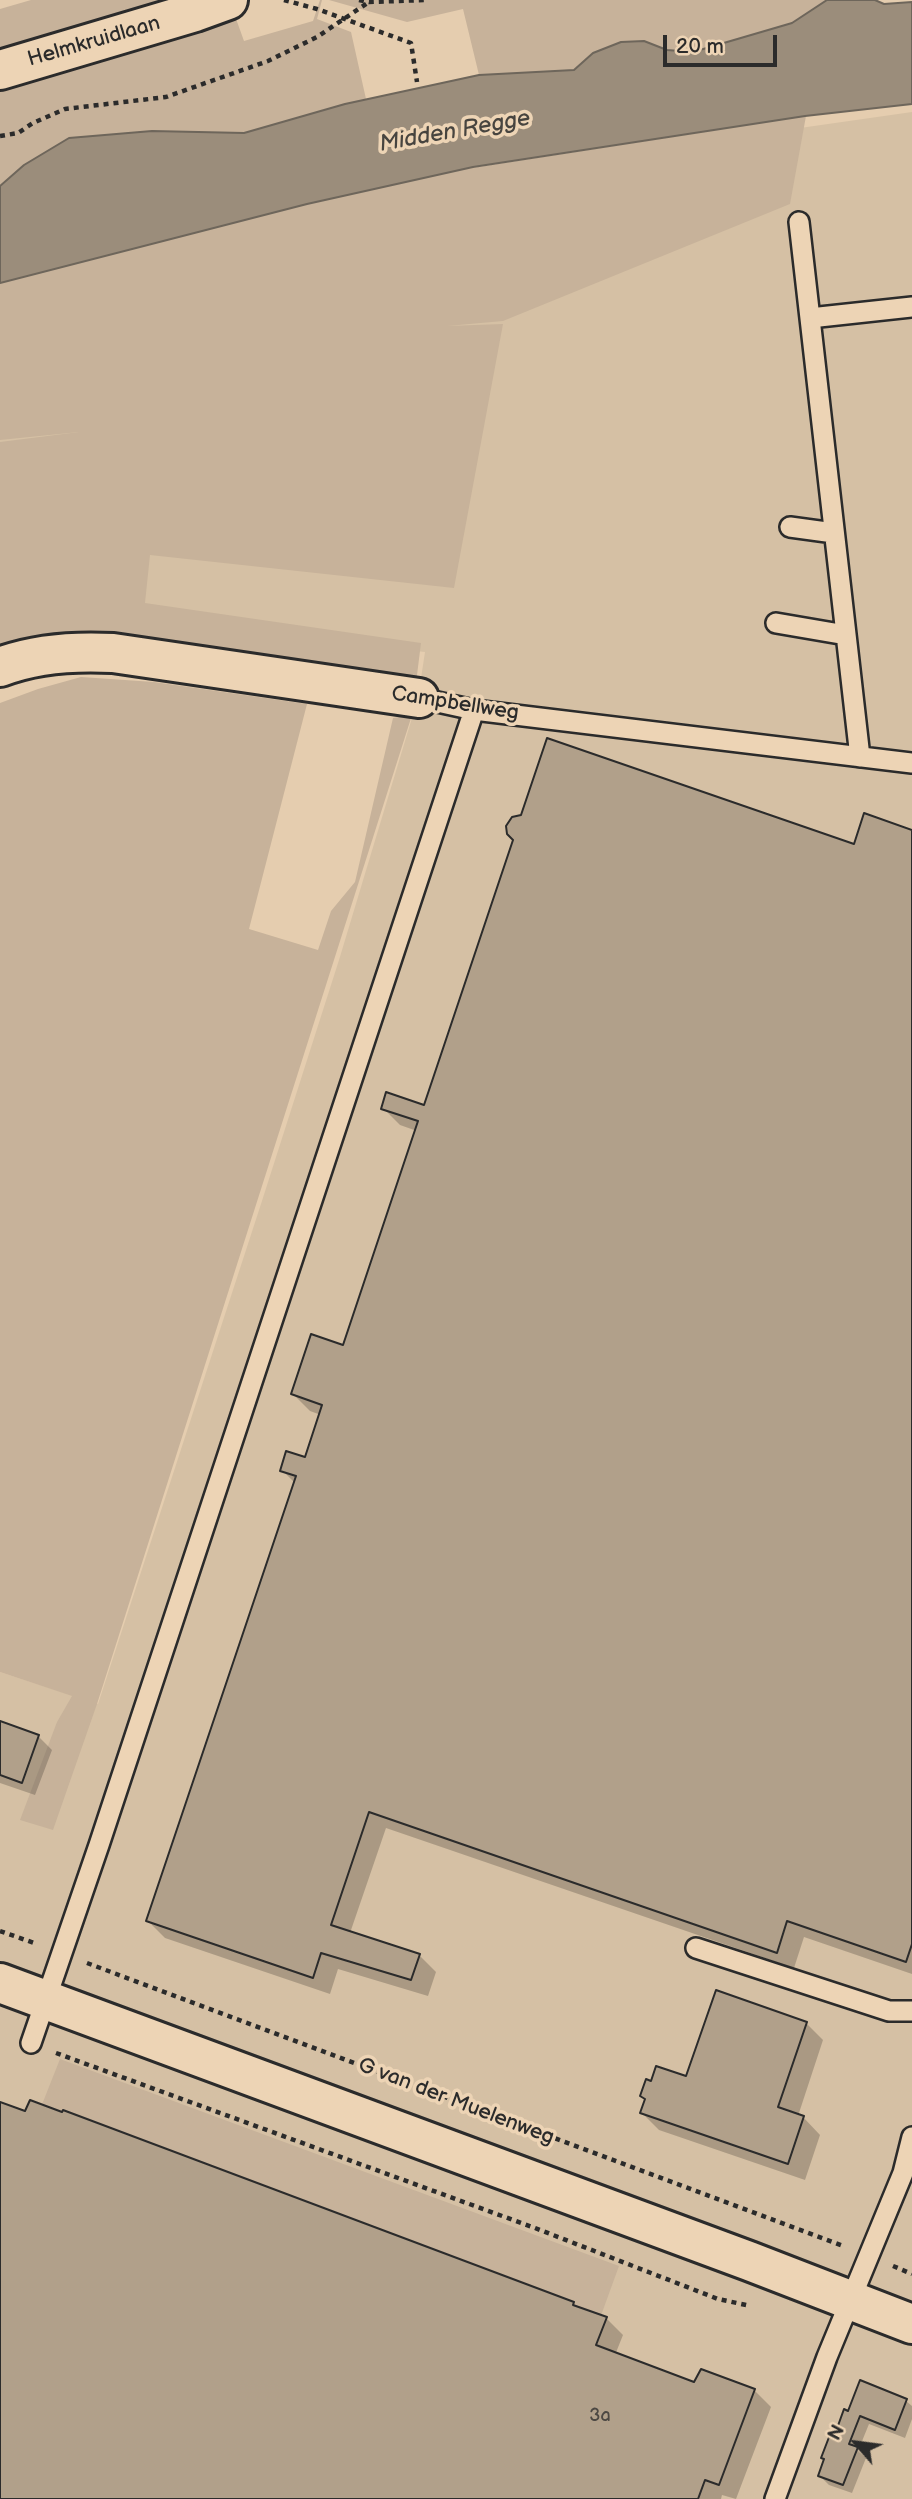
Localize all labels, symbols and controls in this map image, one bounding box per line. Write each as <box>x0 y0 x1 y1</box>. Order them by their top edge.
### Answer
street label: Helmkruidlaan <box>25 11 163 73</box>
scale bar <box>667 21 781 65</box>
text: 20 m <box>676 34 724 59</box>
water label: Midden Regge <box>377 105 533 159</box>
street label: Campbellweg <box>390 682 520 726</box>
street label: G van der Muelenweg <box>354 2053 558 2151</box>
house number: 3a <box>589 2405 611 2427</box>
north arrow <box>821 2408 891 2478</box>
text: N <box>824 2421 851 2445</box>

